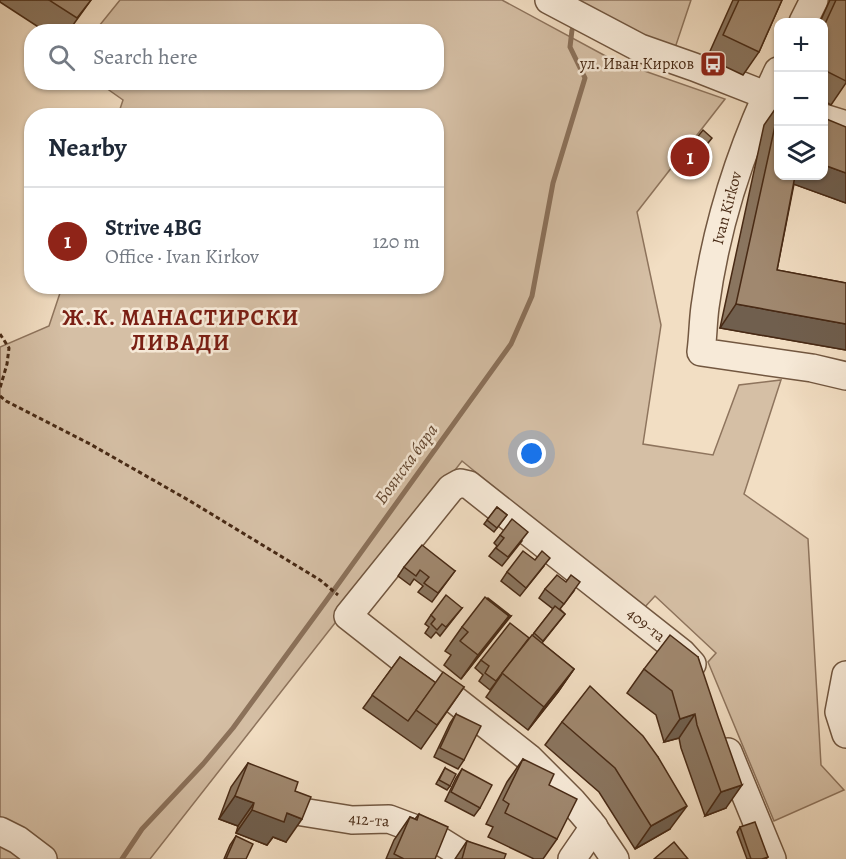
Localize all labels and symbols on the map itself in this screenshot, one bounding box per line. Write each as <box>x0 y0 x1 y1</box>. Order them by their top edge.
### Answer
bus stop icon: ул. Иван Кирков <box>698 49 728 79</box>
place label: ул. Иван Кирков <box>579 53 694 75</box>
pin: 1 <box>670 134 710 180</box>
street label: Ivan Kirkov <box>707 168 748 247</box>
district label: Ж.К. МАНАСТИРСКИ ЛИВАДИ <box>62 303 300 358</box>
water label: Боянска бара <box>369 419 443 509</box>
your location <box>517 439 546 468</box>
street label: 409-та <box>622 603 670 647</box>
street label: 412-та <box>348 808 391 832</box>

